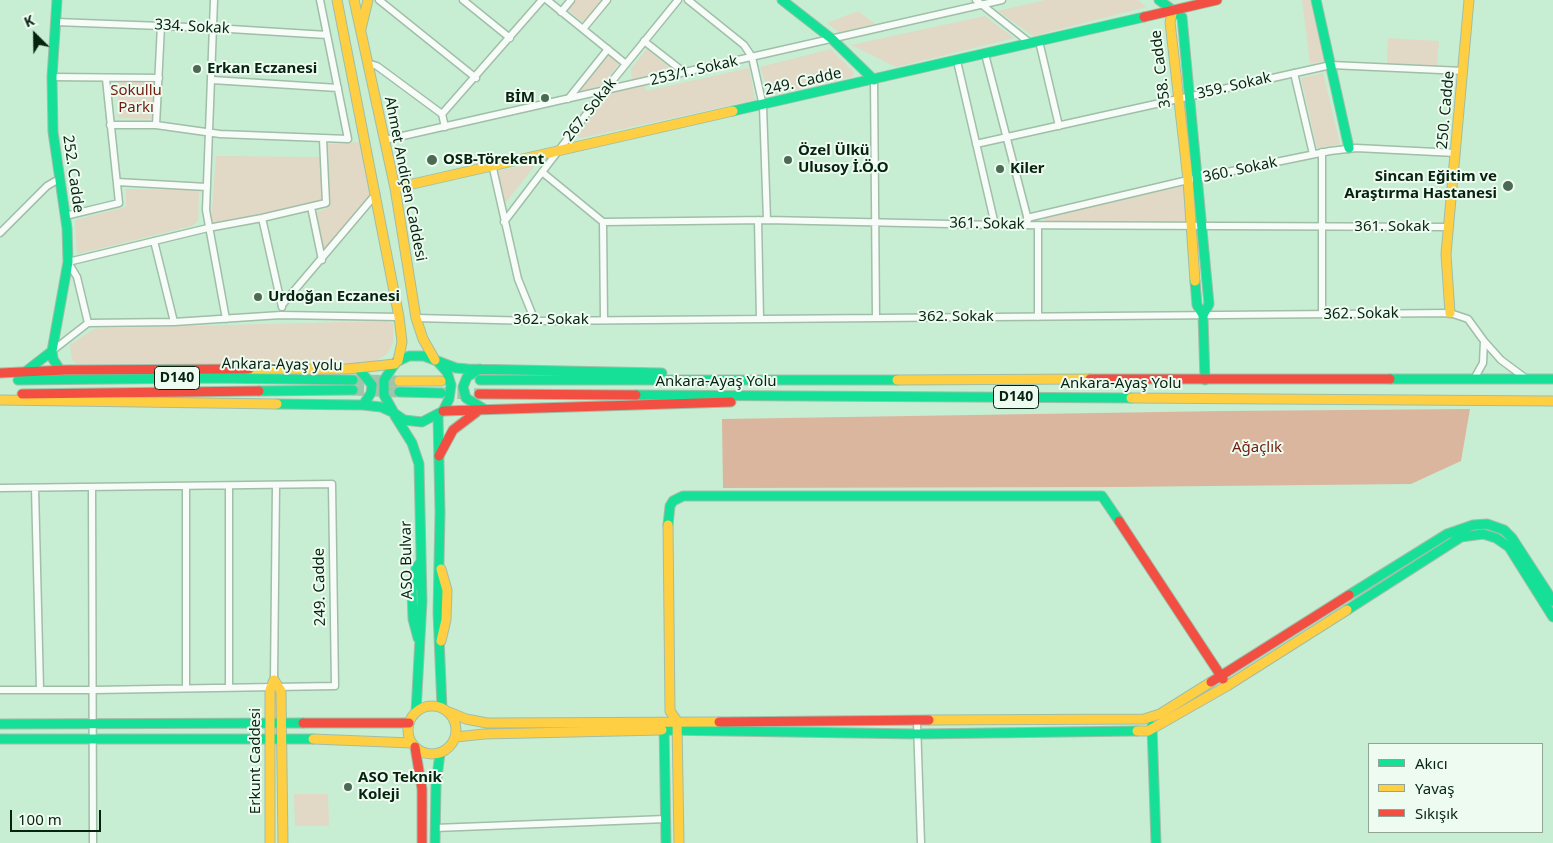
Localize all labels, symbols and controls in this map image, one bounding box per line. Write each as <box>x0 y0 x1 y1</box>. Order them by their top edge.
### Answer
north arrow <box>10 10 60 60</box>
text: K <box>21 10 37 31</box>
street label: 334. Sokak <box>154 16 230 38</box>
street label: 358. Cadde <box>1147 29 1175 109</box>
street label: 253/1. Sokak <box>648 52 740 90</box>
place label: Erkan Eczanesi <box>207 60 317 78</box>
marker: Erkan Eczanesi <box>191 63 203 75</box>
street label: 249. Cadde <box>763 64 843 100</box>
street label: 359. Sokak <box>1195 69 1273 103</box>
street label: 250. Cadde <box>1434 70 1458 150</box>
street label: 267. Sokak <box>560 75 620 145</box>
park label: Sokullu Parkı <box>110 82 162 117</box>
place label: BİM <box>505 89 535 107</box>
marker: BİM <box>539 92 551 104</box>
street label: Ahmet Andiçen Caddesi <box>380 95 430 263</box>
street label: 252. Cadde <box>59 134 87 214</box>
place label: Özel Ülkü Ulusoy İ.Ö.O <box>798 142 889 177</box>
place label: OSB-Törekent <box>443 151 544 169</box>
marker: OSB-Törekent <box>425 153 439 167</box>
street label: 360. Sokak <box>1201 153 1279 187</box>
marker: Özel Ülkü Ulusoy İ.Ö.O <box>782 154 794 166</box>
place label: Kiler <box>1010 160 1045 178</box>
marker: Kiler <box>994 163 1006 175</box>
place label: Sincan Eğitim ve Araştırma Hastanesi <box>1344 168 1497 203</box>
marker: Sincan Eğitim ve Araştırma Hastanesi <box>1501 179 1515 193</box>
street label: 361. Sokak <box>949 214 1025 234</box>
street label: 361. Sokak <box>1354 218 1430 236</box>
place label: Urdoğan Eczanesi <box>268 288 400 306</box>
marker: Urdoğan Eczanesi <box>252 291 264 303</box>
street label: 362. Sokak <box>1323 304 1399 324</box>
street label: 362. Sokak <box>918 308 994 326</box>
street label: 362. Sokak <box>513 311 589 329</box>
street label: Ankara-Ayaş yolu <box>221 355 343 375</box>
road number: D140 <box>154 366 200 389</box>
street label: Ankara-Ayaş Yolu <box>655 373 777 391</box>
street label: Ankara-Ayaş Yolu <box>1060 375 1182 393</box>
road number: D140 <box>994 386 1038 408</box>
park label: Ağaçlık <box>1232 439 1282 457</box>
street label: ASO Bulvar <box>397 521 417 599</box>
street label: 249. Cadde <box>310 548 330 626</box>
street label: Erkunt Caddesi <box>247 708 265 814</box>
legend <box>1368 743 1543 833</box>
text: Akıcı <box>1415 753 1448 773</box>
place label: ASO Teknik Koleji <box>358 769 442 804</box>
text: Yavaş <box>1415 778 1454 798</box>
marker: ASO Teknik Koleji <box>342 781 354 793</box>
scale bar <box>12 800 104 832</box>
text: Sıkışık <box>1415 803 1458 823</box>
text: 100 m <box>18 809 62 829</box>

